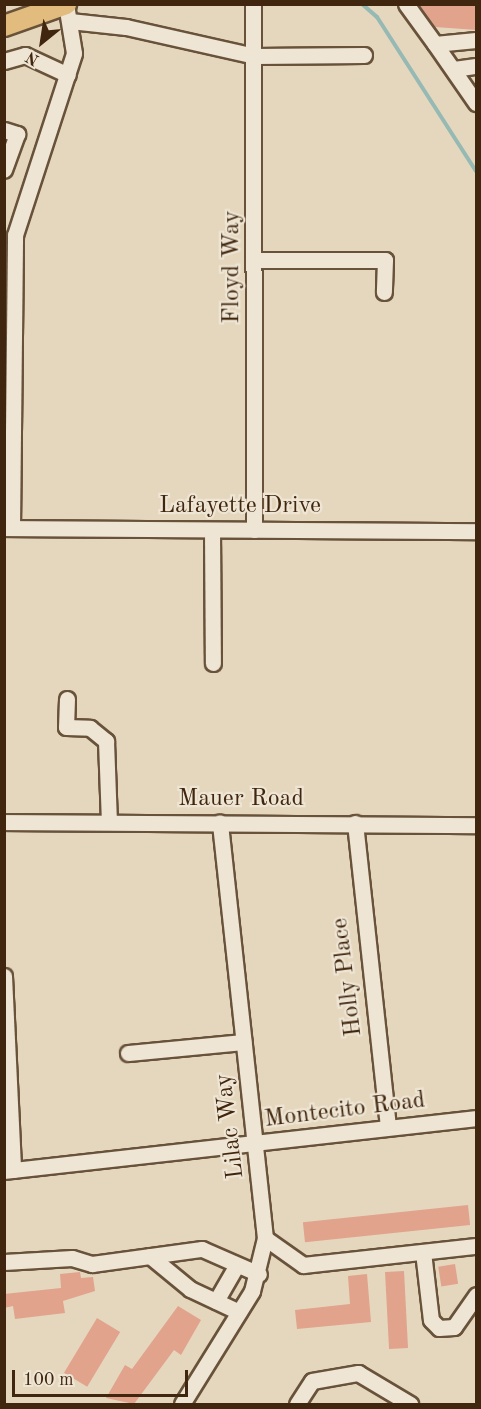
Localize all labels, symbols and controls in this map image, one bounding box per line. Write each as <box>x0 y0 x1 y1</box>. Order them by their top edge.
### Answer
north arrow <box>12 12 72 72</box>
text: N <box>24 48 42 68</box>
street label: Floyd Way <box>219 210 247 324</box>
street label: Lafayette Drive <box>159 493 321 521</box>
street label: Mauer Road <box>178 786 304 814</box>
street label: Holly Place <box>326 916 370 1038</box>
street label: Lilac Way <box>210 1072 252 1180</box>
street label: Montecito Road <box>263 1087 427 1135</box>
scale bar <box>15 1358 190 1396</box>
text: 100 m <box>23 1371 74 1389</box>

